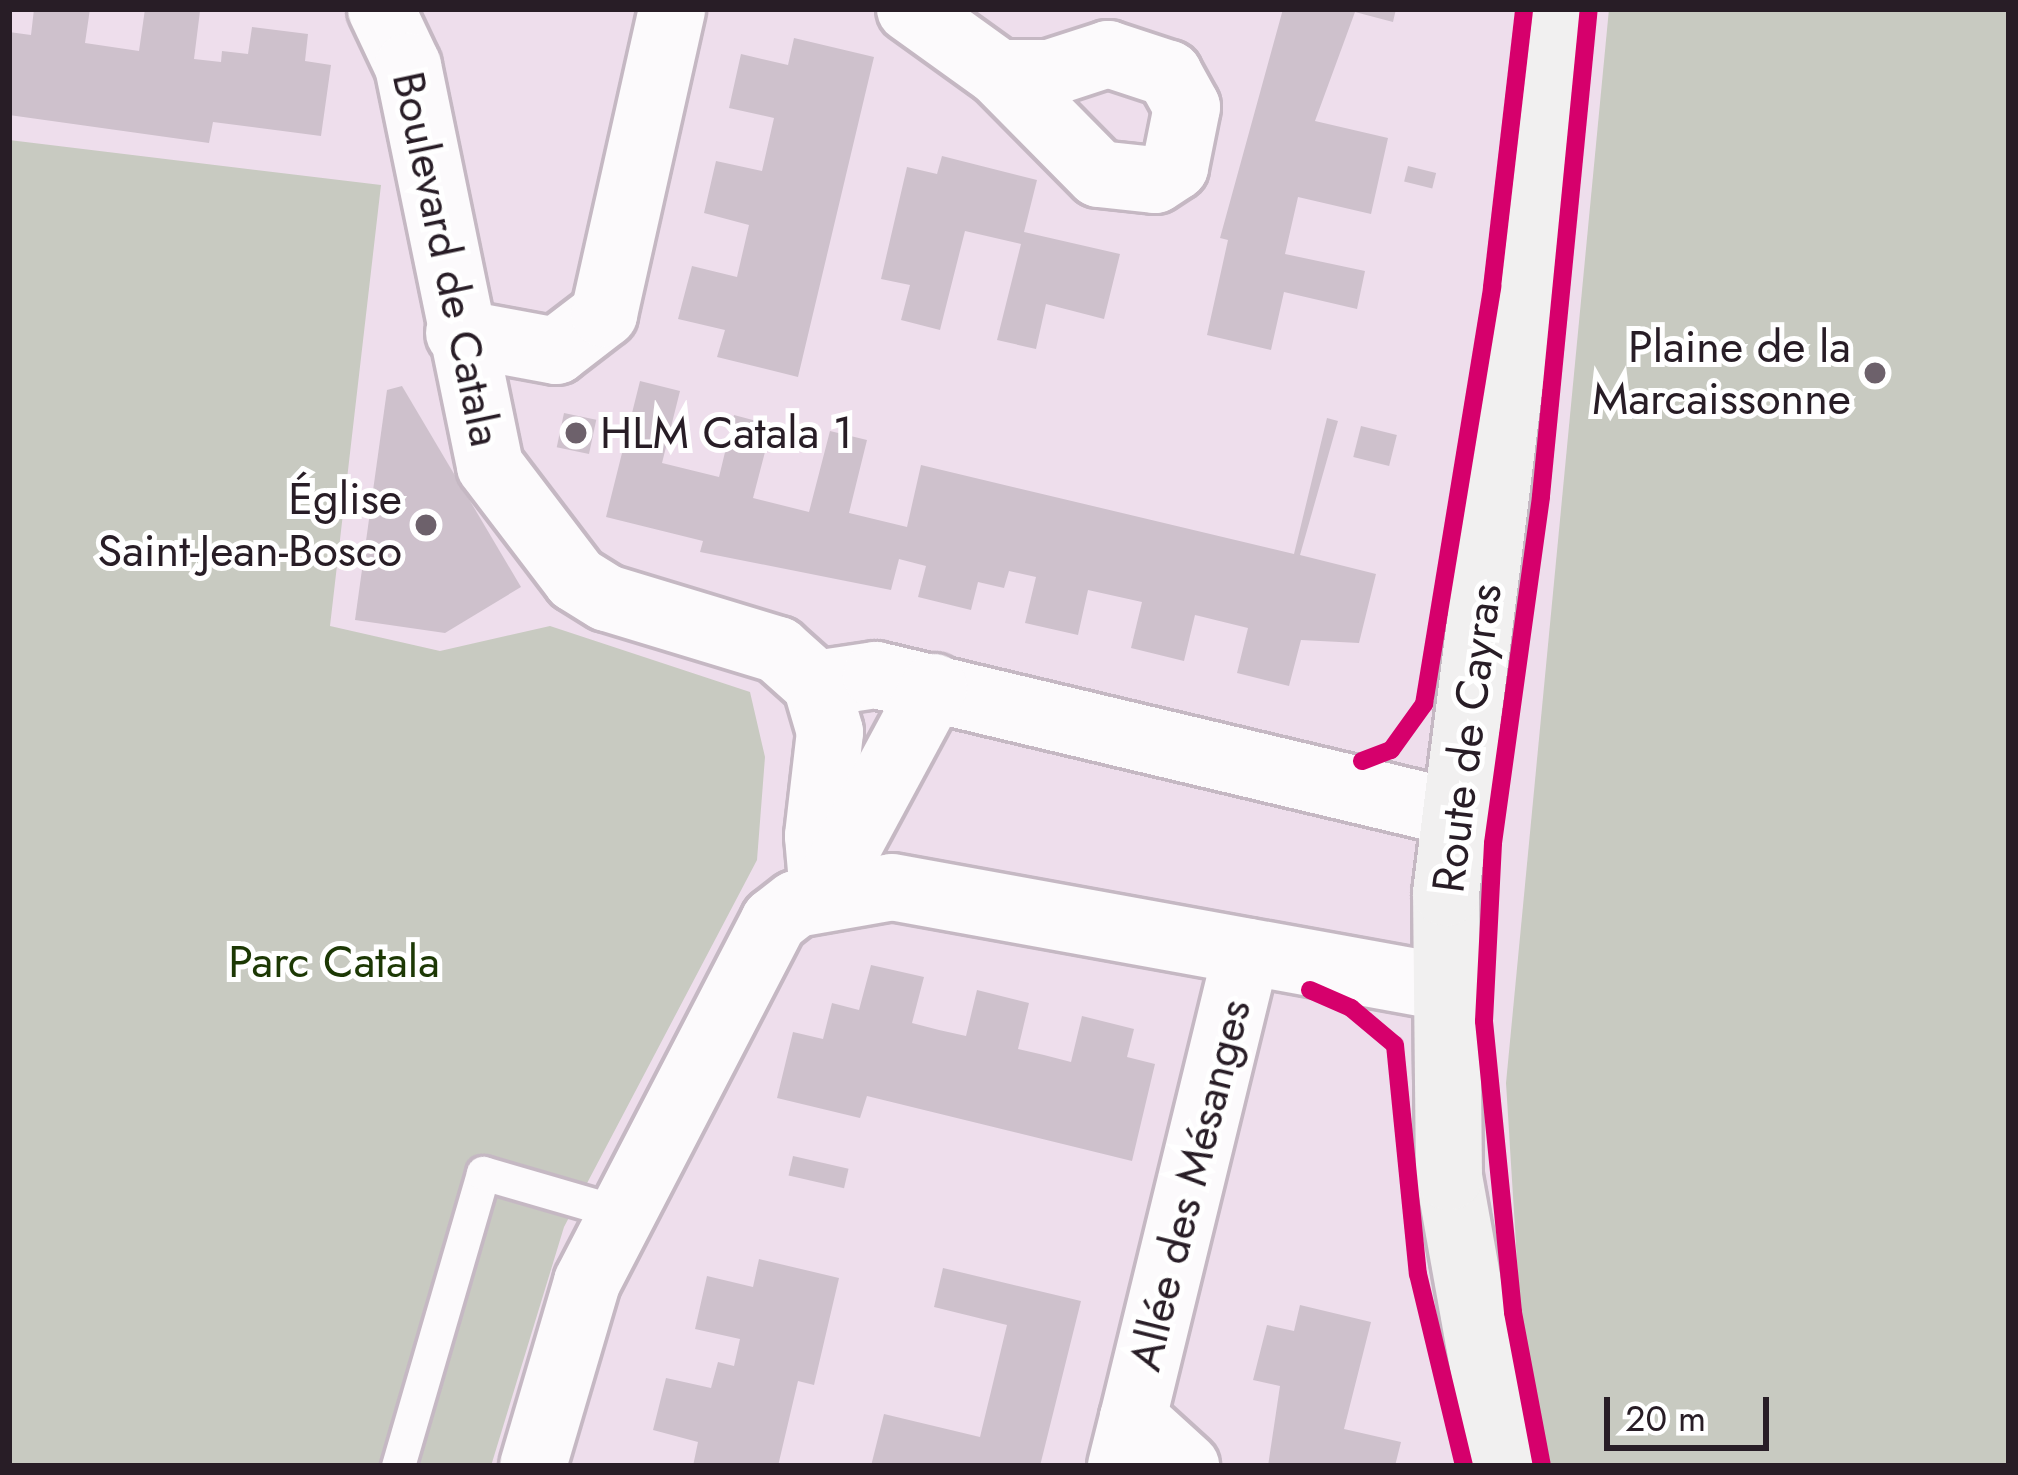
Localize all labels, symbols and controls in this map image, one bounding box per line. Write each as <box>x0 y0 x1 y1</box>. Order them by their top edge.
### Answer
street label: Boulevard de Catala <box>381 67 513 451</box>
place label: Plaine de la Marcaissonne <box>1592 320 1851 426</box>
marker: Plaine de la Marcaissonne <box>1862 360 1888 386</box>
place label: HLM Catala 1 <box>600 406 853 460</box>
marker: HLM Catala 1 <box>563 420 589 446</box>
place label: Église Saint-Jean-Bosco <box>98 472 402 578</box>
marker: Église Saint-Jean-Bosco <box>413 512 439 538</box>
street label: Route de Cayras <box>1421 581 1513 895</box>
park label: Parc Catala <box>228 935 440 989</box>
street label: Allée des Mésanges <box>1118 994 1262 1376</box>
scale bar <box>1610 1373 1775 1447</box>
text: 20 m <box>1625 1392 1706 1444</box>

